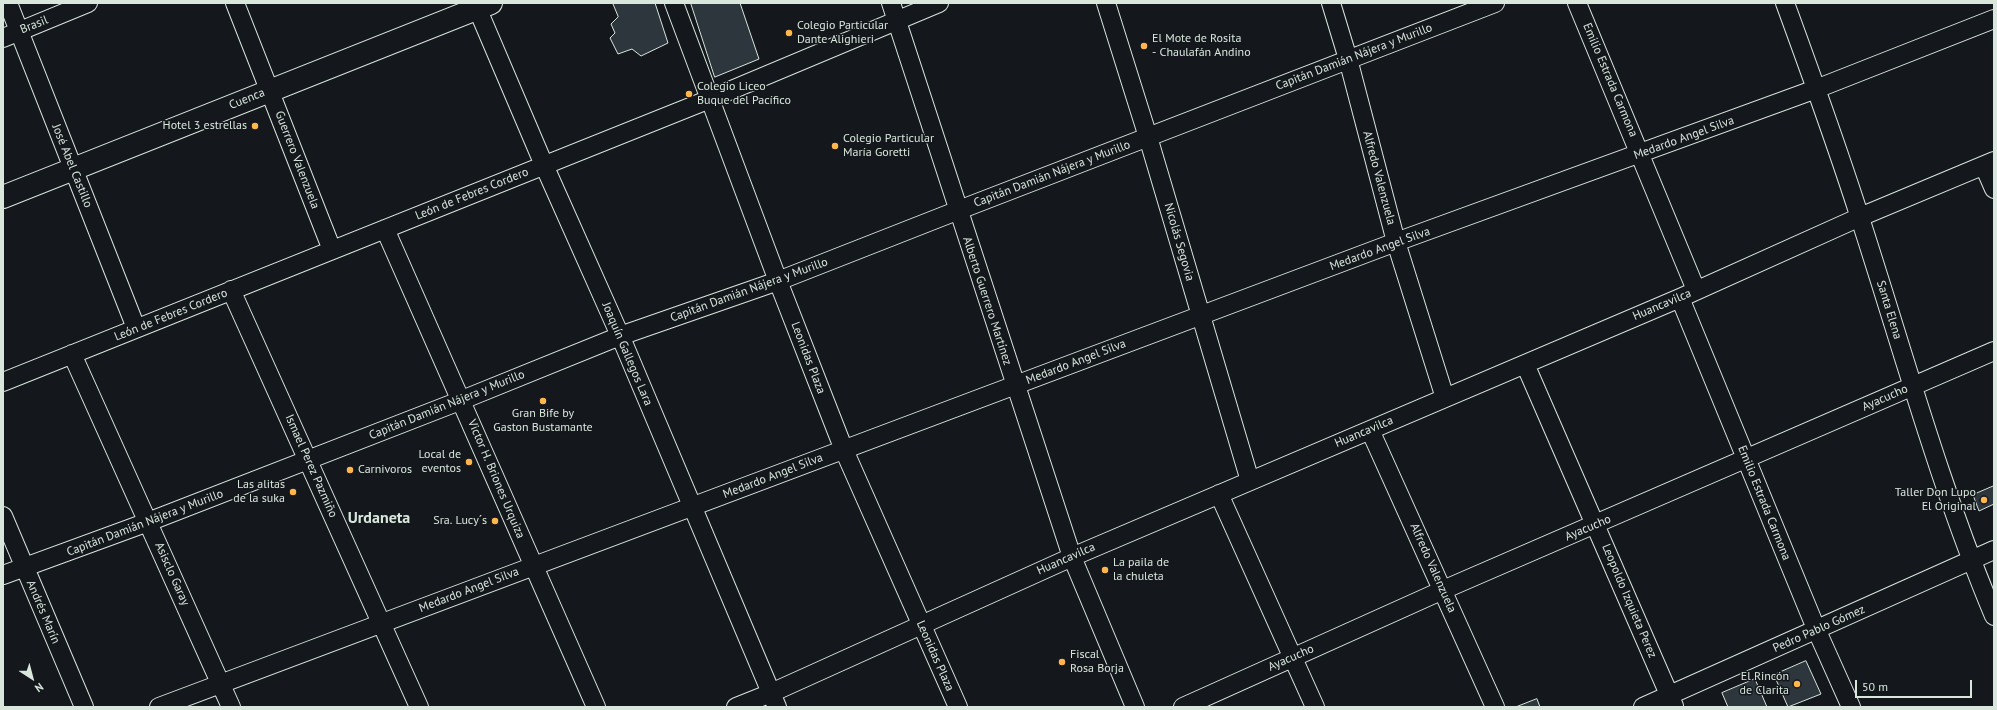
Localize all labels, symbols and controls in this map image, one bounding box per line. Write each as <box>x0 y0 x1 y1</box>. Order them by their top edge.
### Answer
street label: Brasil <box>18 13 50 37</box>
place label: Colegio Particular Dante Alighieri <box>797 19 888 47</box>
street label: Capitán Damián Nájera y Murillo <box>1274 20 1434 94</box>
street label: Emilio Estrada Carmona <box>1579 21 1641 139</box>
marker: Colegio Particular Dante Alighieri <box>784 28 794 38</box>
place label: El Mote de Rosita - Chaulafán Andino <box>1152 32 1251 60</box>
marker: El Mote de Rosita - Chaulafán Andino <box>1139 41 1149 51</box>
place label: Colegio Liceo Buque del Pacífico <box>697 80 791 108</box>
street label: Cuenca <box>227 85 267 113</box>
marker: Colegio Liceo Buque del Pacífico <box>684 89 694 99</box>
street label: Guerrero Valenzuela <box>272 109 322 211</box>
street label: Medardo Angel Silva <box>1632 113 1736 163</box>
place label: Hotel 3 estrellas <box>163 119 247 133</box>
marker: Hotel 3 estrellas <box>250 121 260 131</box>
street label: José Abel Castillo <box>49 122 95 210</box>
street label: Alfredo Valenzuela <box>1360 130 1398 226</box>
place label: Colegio Particular María Goretti <box>843 132 934 160</box>
street label: Capitán Damián Nájera y Murillo <box>972 137 1132 211</box>
marker: Colegio Particular María Goretti <box>830 141 840 151</box>
street label: León de Febres Cordero <box>413 165 531 223</box>
street label: Nicolás Segovia <box>1161 201 1197 283</box>
street label: Medardo Angel Silva <box>1328 224 1432 274</box>
street label: Alberto Guerrero Martínez <box>959 235 1015 367</box>
street label: Capitán Damián Nájera y Murillo <box>668 255 830 325</box>
street label: Santa Elena <box>1873 279 1905 341</box>
street label: León de Febres Cordero <box>112 286 230 344</box>
street label: Huancavilca <box>1631 286 1693 324</box>
street label: Joaquín Gallegos Lara <box>599 300 655 408</box>
street label: Leonidas Plaza <box>788 320 828 396</box>
street label: Medardo Angel Silva <box>1024 336 1128 388</box>
street label: Capitán Damián Nájera y Murillo <box>367 367 527 443</box>
street label: Ayacucho <box>1860 382 1910 414</box>
marker: Gran Bife by Gaston Bustamante <box>538 396 548 406</box>
place label: Gran Bife by Gaston Bustamante <box>493 407 593 435</box>
street label: Ismael Perez Pazmiño <box>282 412 340 520</box>
street label: Huancavilca <box>1333 413 1395 451</box>
street label: Victor H. Briones Urquiza <box>464 417 528 541</box>
street label: Emilio Estrada Carmona <box>1734 444 1794 562</box>
place label: Local de eventos <box>418 448 461 476</box>
street label: Medardo Angel Silva <box>721 450 825 502</box>
marker: Local de eventos <box>464 457 474 467</box>
place label: Carnivoros <box>358 463 412 477</box>
marker: Carnivoros <box>345 465 355 475</box>
place label: Las alitas de la suka <box>233 478 285 506</box>
street label: Capitán Damián Nájera y Murillo <box>65 486 225 560</box>
place label: Taller Don Lupo El Original <box>1895 486 1976 514</box>
marker: Las alitas de la suka <box>288 487 298 497</box>
marker: Taller Don Lupo El Original <box>1979 495 1989 505</box>
district label: Urdaneta <box>348 508 410 528</box>
street label: Ayacucho <box>1563 512 1613 544</box>
place label: Sra. Lucy´s <box>433 514 487 528</box>
marker: Sra. Lucy´s <box>490 516 500 526</box>
street label: Alfredo Valenzuela <box>1407 521 1459 615</box>
street label: Asisclo Garay <box>152 540 192 608</box>
street label: Huancavilca <box>1035 540 1097 578</box>
street label: Leopoldo Izquieta Perez <box>1598 542 1660 660</box>
place label: La paila de la chuleta <box>1113 556 1169 584</box>
street label: Medardo Angel Silva <box>417 564 521 616</box>
marker: La paila de la chuleta <box>1100 565 1110 575</box>
street label: Andrés Marín <box>23 578 63 646</box>
street label: Pedro Pablo Gómez <box>1771 602 1867 656</box>
street label: Leonidas Plaza <box>913 618 957 694</box>
street label: Ayacucho <box>1266 642 1316 674</box>
place label: Fiscal Rosa Borja <box>1070 648 1124 676</box>
marker: Fiscal Rosa Borja <box>1057 657 1067 667</box>
north arrow <box>12 658 52 698</box>
place label: El Rincón de Clarita <box>1740 670 1789 698</box>
scale bar <box>1857 672 1974 698</box>
marker: El Rincón de Clarita <box>1792 679 1802 689</box>
text: 50 m <box>1862 679 1888 694</box>
text: N <box>32 680 46 695</box>

